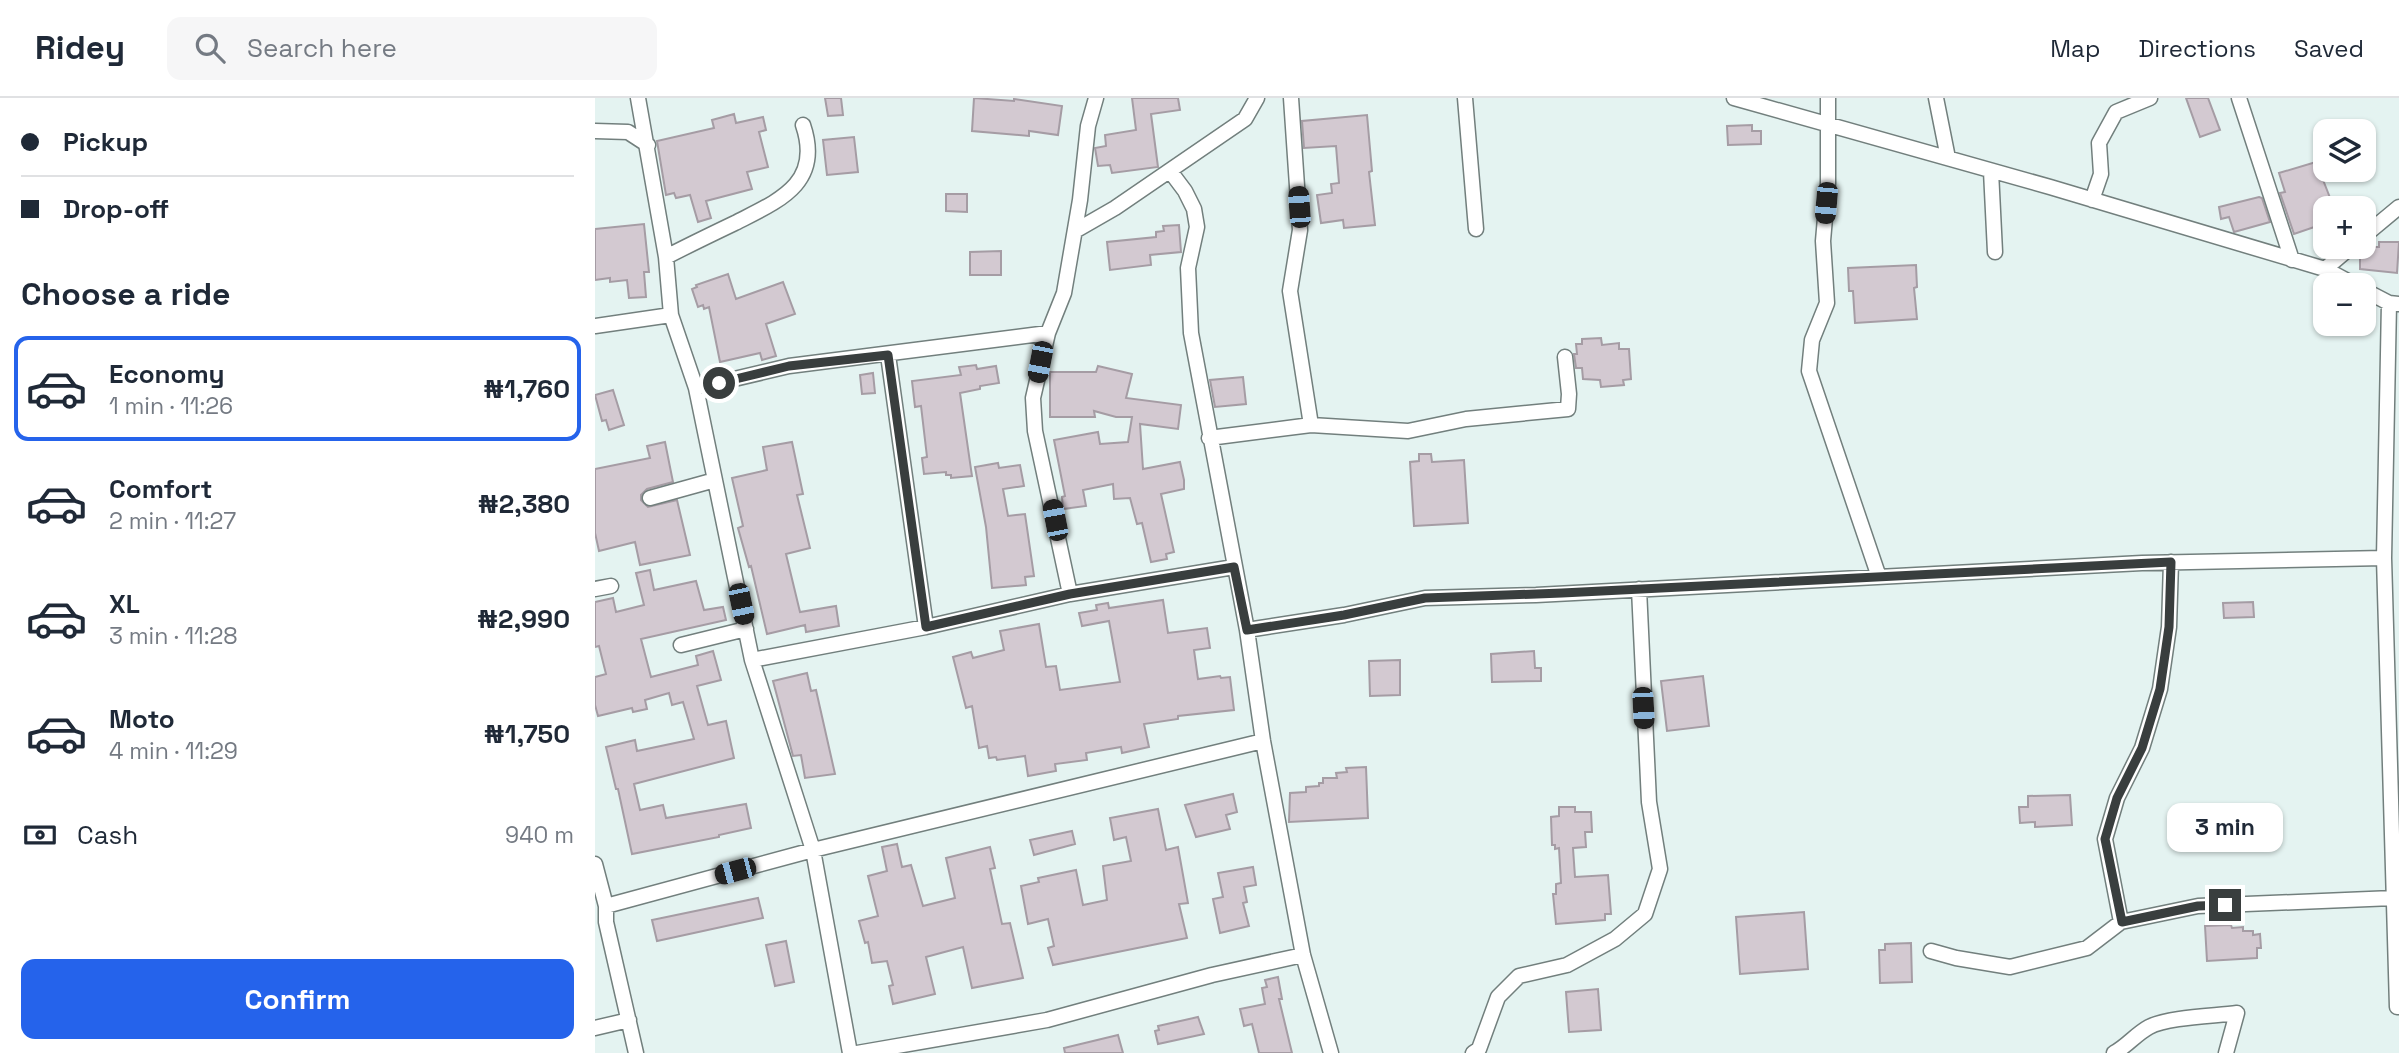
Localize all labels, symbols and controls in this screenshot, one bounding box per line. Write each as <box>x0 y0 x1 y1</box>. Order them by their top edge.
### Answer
search box <box>167 17 657 80</box>
text: Ridey <box>35 27 125 69</box>
icon: search <box>191 29 229 67</box>
text: Search here <box>247 31 397 65</box>
text: Map <box>2050 33 2100 64</box>
text: Directions <box>2138 33 2256 64</box>
text: Saved <box>2294 33 2364 64</box>
map controls <box>2313 119 2376 336</box>
button: layers <box>2313 119 2376 182</box>
text: Pickup <box>63 125 148 159</box>
car <box>1814 181 1839 225</box>
car <box>1288 185 1311 229</box>
text: Drop-off <box>63 192 169 226</box>
button: + <box>2313 196 2376 259</box>
button: − <box>2313 273 2376 336</box>
text: Choose a ride <box>21 274 231 314</box>
car <box>1026 339 1055 385</box>
icon: car <box>25 357 88 420</box>
text: Economy <box>109 357 225 391</box>
route start <box>703 367 735 399</box>
text: ₦1,760 <box>483 372 570 406</box>
text: 1 min · 11:26 <box>109 391 233 421</box>
icon: car <box>25 472 88 535</box>
text: Comfort <box>109 472 212 506</box>
text: ₦2,380 <box>478 487 570 521</box>
car <box>1041 497 1070 543</box>
text: 2 min · 11:27 <box>109 506 236 536</box>
car <box>727 581 756 627</box>
icon: car <box>25 587 88 650</box>
text: XL <box>109 587 140 621</box>
text: ₦2,990 <box>477 602 570 636</box>
text: 3 min · 11:28 <box>109 621 238 651</box>
car <box>1632 686 1655 730</box>
icon: car <box>25 702 88 765</box>
text: Moto <box>109 702 175 736</box>
text: ₦1,750 <box>484 717 570 751</box>
text: 4 min · 11:29 <box>109 736 238 766</box>
callout: 3 min <box>2167 804 2283 852</box>
text: 3 min <box>2195 812 2255 842</box>
icon: cash <box>21 816 59 854</box>
text: Cash <box>77 818 138 852</box>
text: 940 m <box>505 820 574 850</box>
car <box>712 855 759 887</box>
route end <box>2209 889 2241 921</box>
button: Confirm <box>21 959 574 1039</box>

